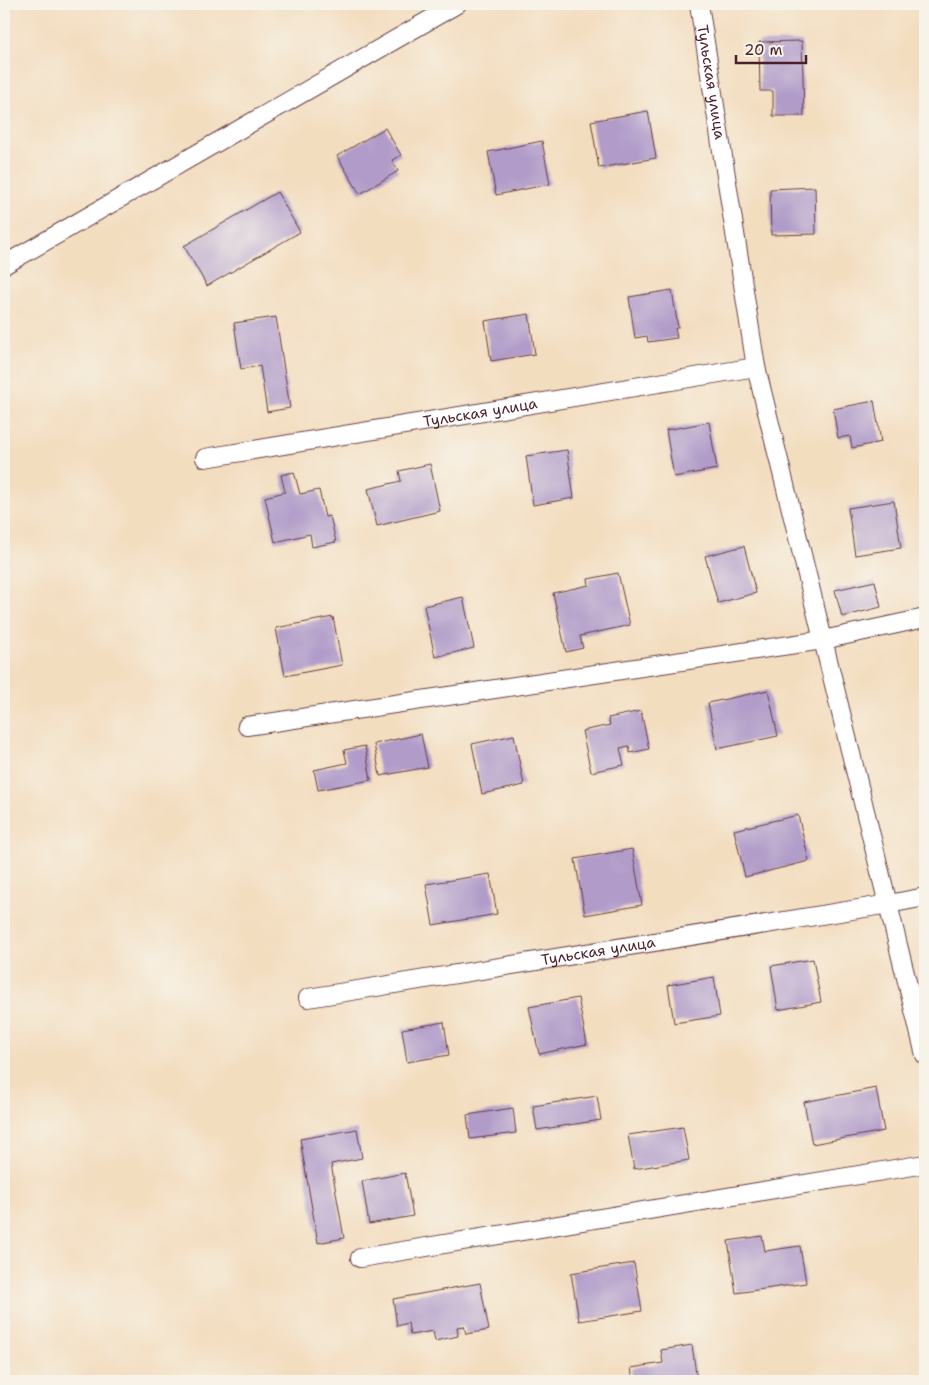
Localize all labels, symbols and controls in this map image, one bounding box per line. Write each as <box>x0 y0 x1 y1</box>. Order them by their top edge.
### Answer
street label: Тульская улица <box>692 23 730 141</box>
scale bar <box>736 32 806 64</box>
text: 20 m <box>744 40 783 60</box>
street label: Тульская улица <box>422 393 540 432</box>
street label: Тульская улица <box>540 932 657 970</box>

